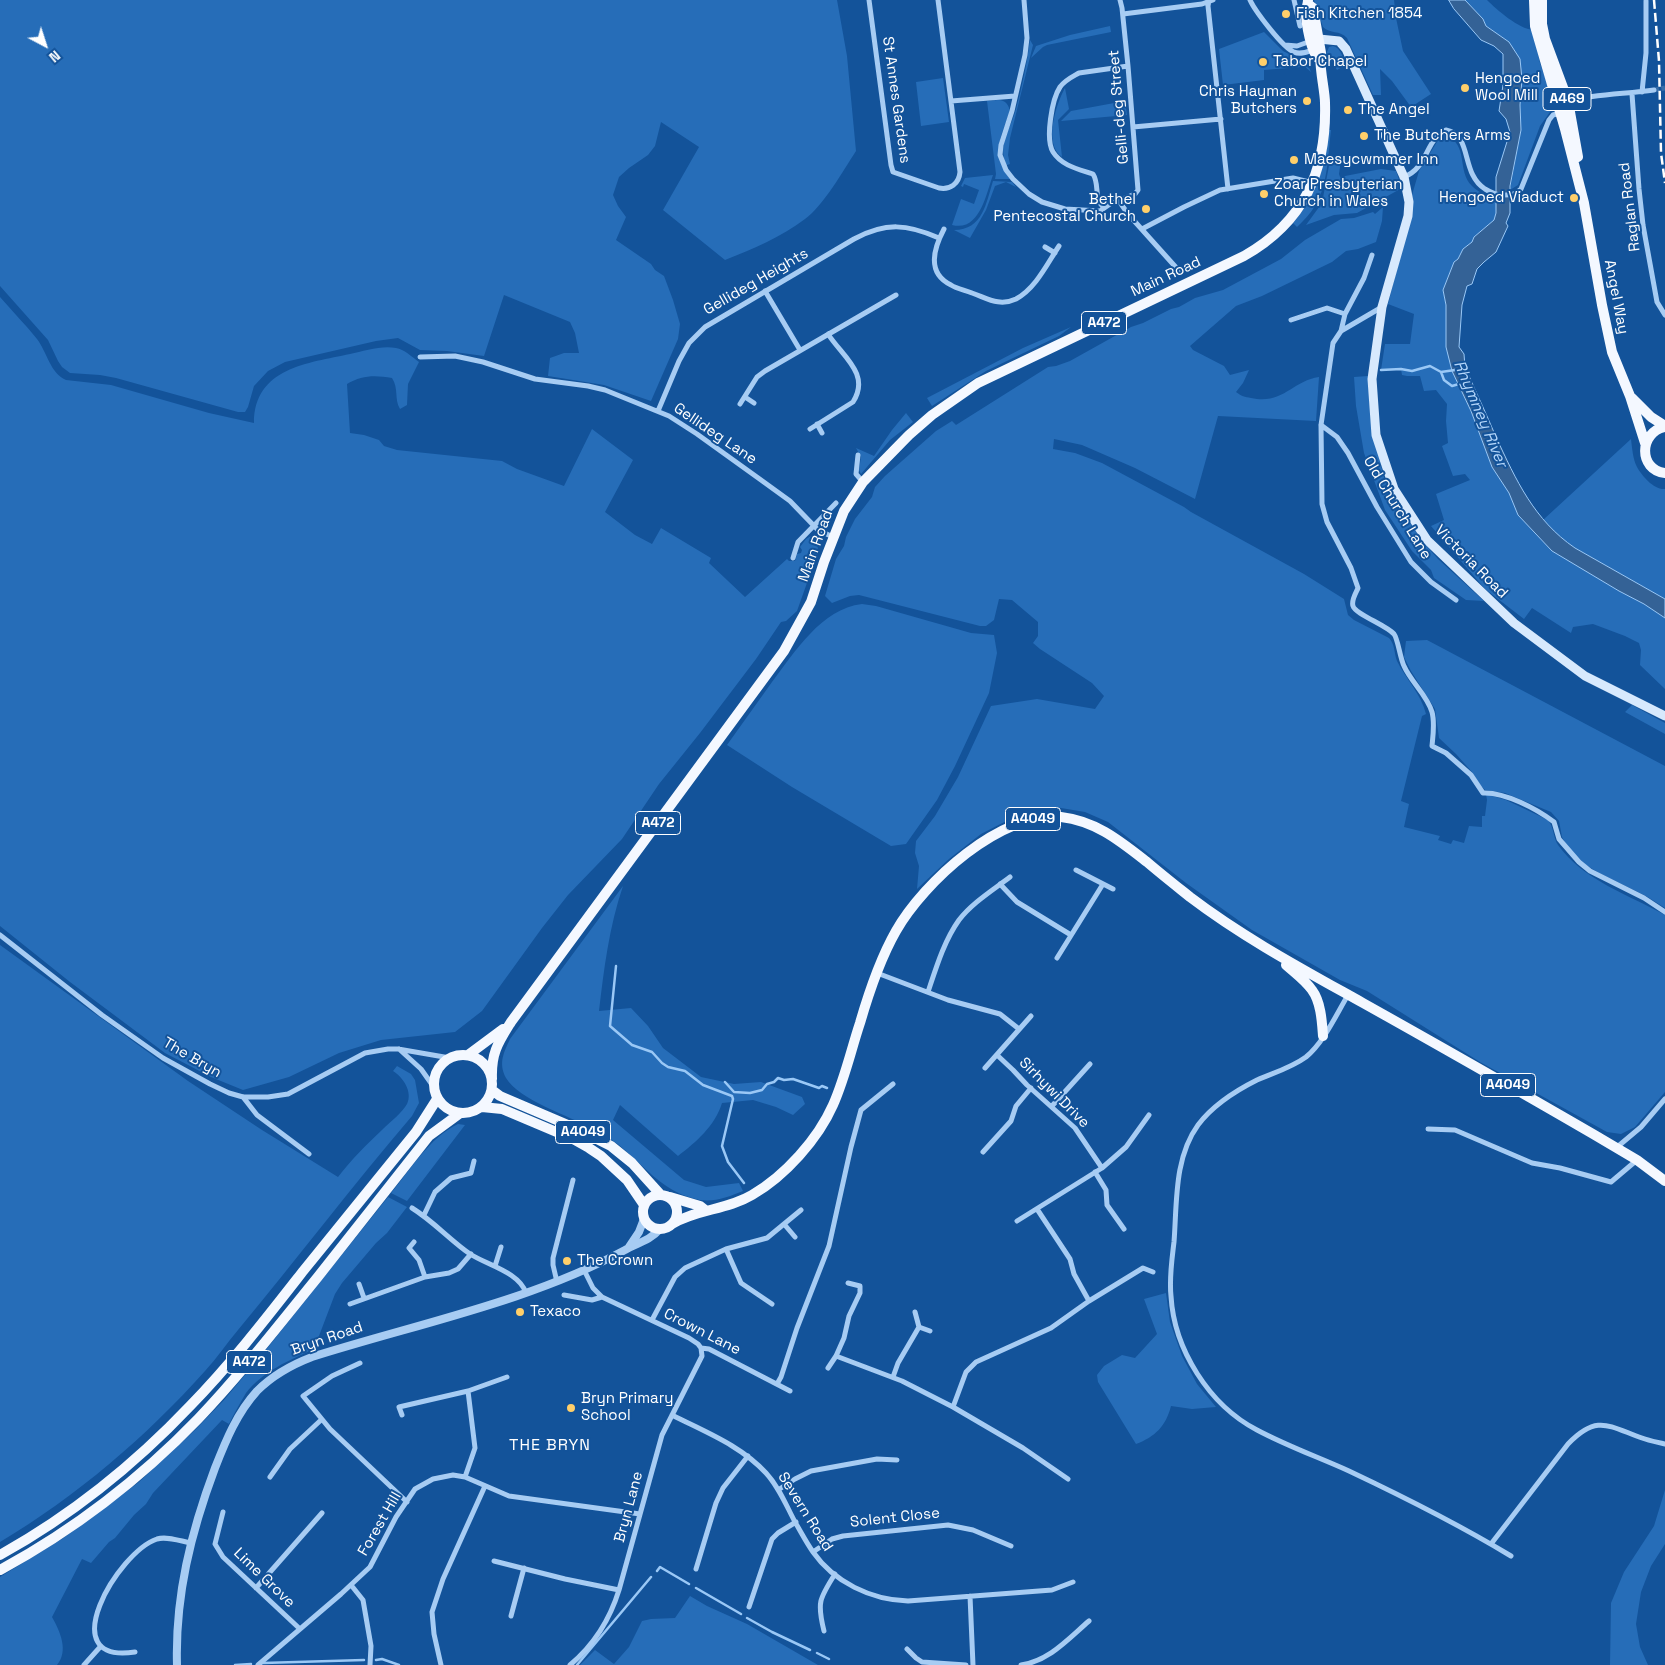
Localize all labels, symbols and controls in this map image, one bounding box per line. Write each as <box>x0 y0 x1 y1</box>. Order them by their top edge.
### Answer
place label: Fish Kitchen 1854 <box>1296 5 1422 23</box>
marker: Fish Kitchen 1854 <box>1280 8 1292 20</box>
north arrow <box>20 20 70 70</box>
street label: St Annes Gardens <box>878 35 914 165</box>
text: N <box>45 47 64 66</box>
street label: Gelli-deg Street <box>1105 49 1133 165</box>
place label: Tabor Chapel <box>1273 53 1367 71</box>
marker: Tabor Chapel <box>1257 56 1269 68</box>
place label: Hengoed Wool Mill <box>1475 70 1540 105</box>
marker: Hengoed Wool Mill <box>1459 82 1471 94</box>
place label: Chris Hayman Butchers <box>1199 83 1297 118</box>
road number: A469 <box>1543 88 1591 110</box>
marker: Chris Hayman Butchers <box>1301 95 1313 107</box>
place label: The Angel <box>1358 101 1430 119</box>
marker: The Angel <box>1342 104 1354 116</box>
place label: The Butchers Arms <box>1374 127 1511 145</box>
marker: The Butchers Arms <box>1358 130 1370 142</box>
place label: Maesycwmmer Inn <box>1304 151 1438 169</box>
marker: Maesycwmmer Inn <box>1288 154 1300 166</box>
street label: Raglan Road <box>1616 161 1644 253</box>
place label: Zoar Presbyterian Church in Wales <box>1274 176 1403 211</box>
marker: Zoar Presbyterian Church in Wales <box>1258 188 1270 200</box>
place label: Hengoed Viaduct <box>1439 189 1564 207</box>
place label: Bethel Pentecostal Church <box>993 191 1136 226</box>
marker: Hengoed Viaduct <box>1568 192 1580 204</box>
marker: Bethel Pentecostal Church <box>1140 203 1152 215</box>
street label: Gellideg Heights <box>701 245 811 319</box>
street label: Main Road <box>1128 253 1204 301</box>
street label: Angel Way <box>1600 258 1632 336</box>
road number: A472 <box>1082 312 1126 334</box>
water label: Rhymney River <box>1449 358 1511 470</box>
street label: Gellideg Lane <box>670 399 760 469</box>
street label: Old Church Lane <box>1359 453 1435 563</box>
street label: Main Road <box>795 508 837 584</box>
street label: Victoria Road <box>1431 522 1511 602</box>
road number: A4049 <box>1006 808 1060 831</box>
road number: A472 <box>636 811 680 834</box>
street label: The Bryn <box>159 1034 225 1082</box>
street label: Sirhywi Drive <box>1015 1054 1093 1132</box>
road number: A4049 <box>1480 1074 1536 1096</box>
road number: A4049 <box>556 1120 610 1144</box>
place label: The Crown <box>577 1252 653 1270</box>
marker: The Crown <box>561 1255 573 1267</box>
place label: Texaco <box>530 1303 581 1321</box>
street label: Crown Lane <box>660 1305 744 1359</box>
marker: Texaco <box>514 1306 526 1318</box>
street label: Bryn Road <box>289 1318 365 1360</box>
road number: A472 <box>226 1350 272 1374</box>
place label: Bryn Primary School <box>581 1390 674 1425</box>
marker: Bryn Primary School <box>565 1402 577 1414</box>
district label: THE BRYN <box>508 1436 592 1456</box>
street label: Severn Road <box>774 1469 836 1555</box>
street label: Bryn Lane <box>611 1470 647 1544</box>
street label: Forest Hill <box>354 1489 406 1559</box>
street label: Solent Close <box>849 1504 941 1532</box>
street label: Lime Grove <box>230 1544 298 1612</box>

